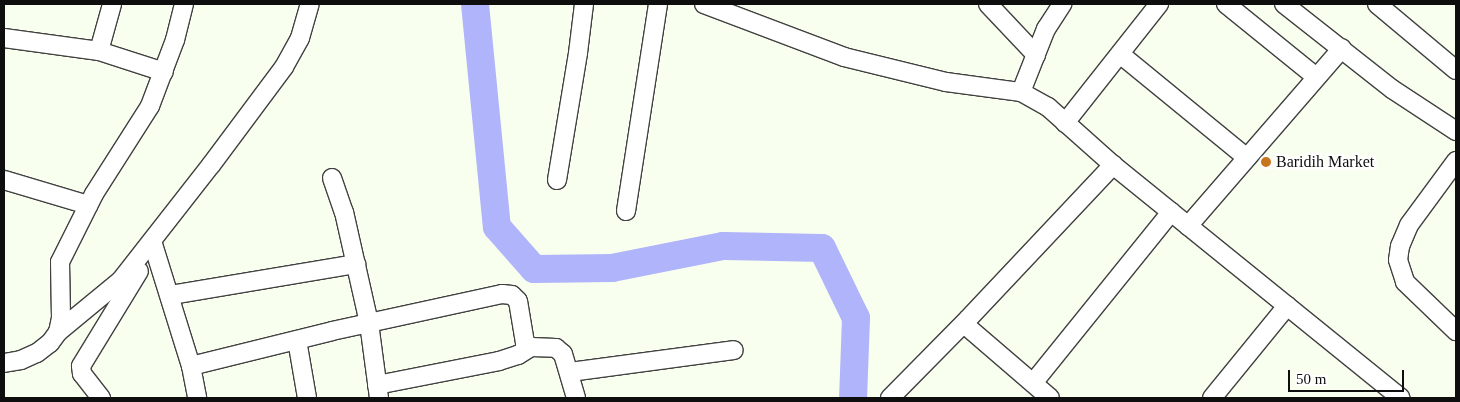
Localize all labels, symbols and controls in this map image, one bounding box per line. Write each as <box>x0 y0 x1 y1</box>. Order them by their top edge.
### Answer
place label: Baridih Market <box>1276 152 1374 172</box>
marker: Baridih Market <box>1260 156 1272 168</box>
scale bar <box>1290 360 1406 392</box>
text: 50 m <box>1296 371 1326 387</box>

